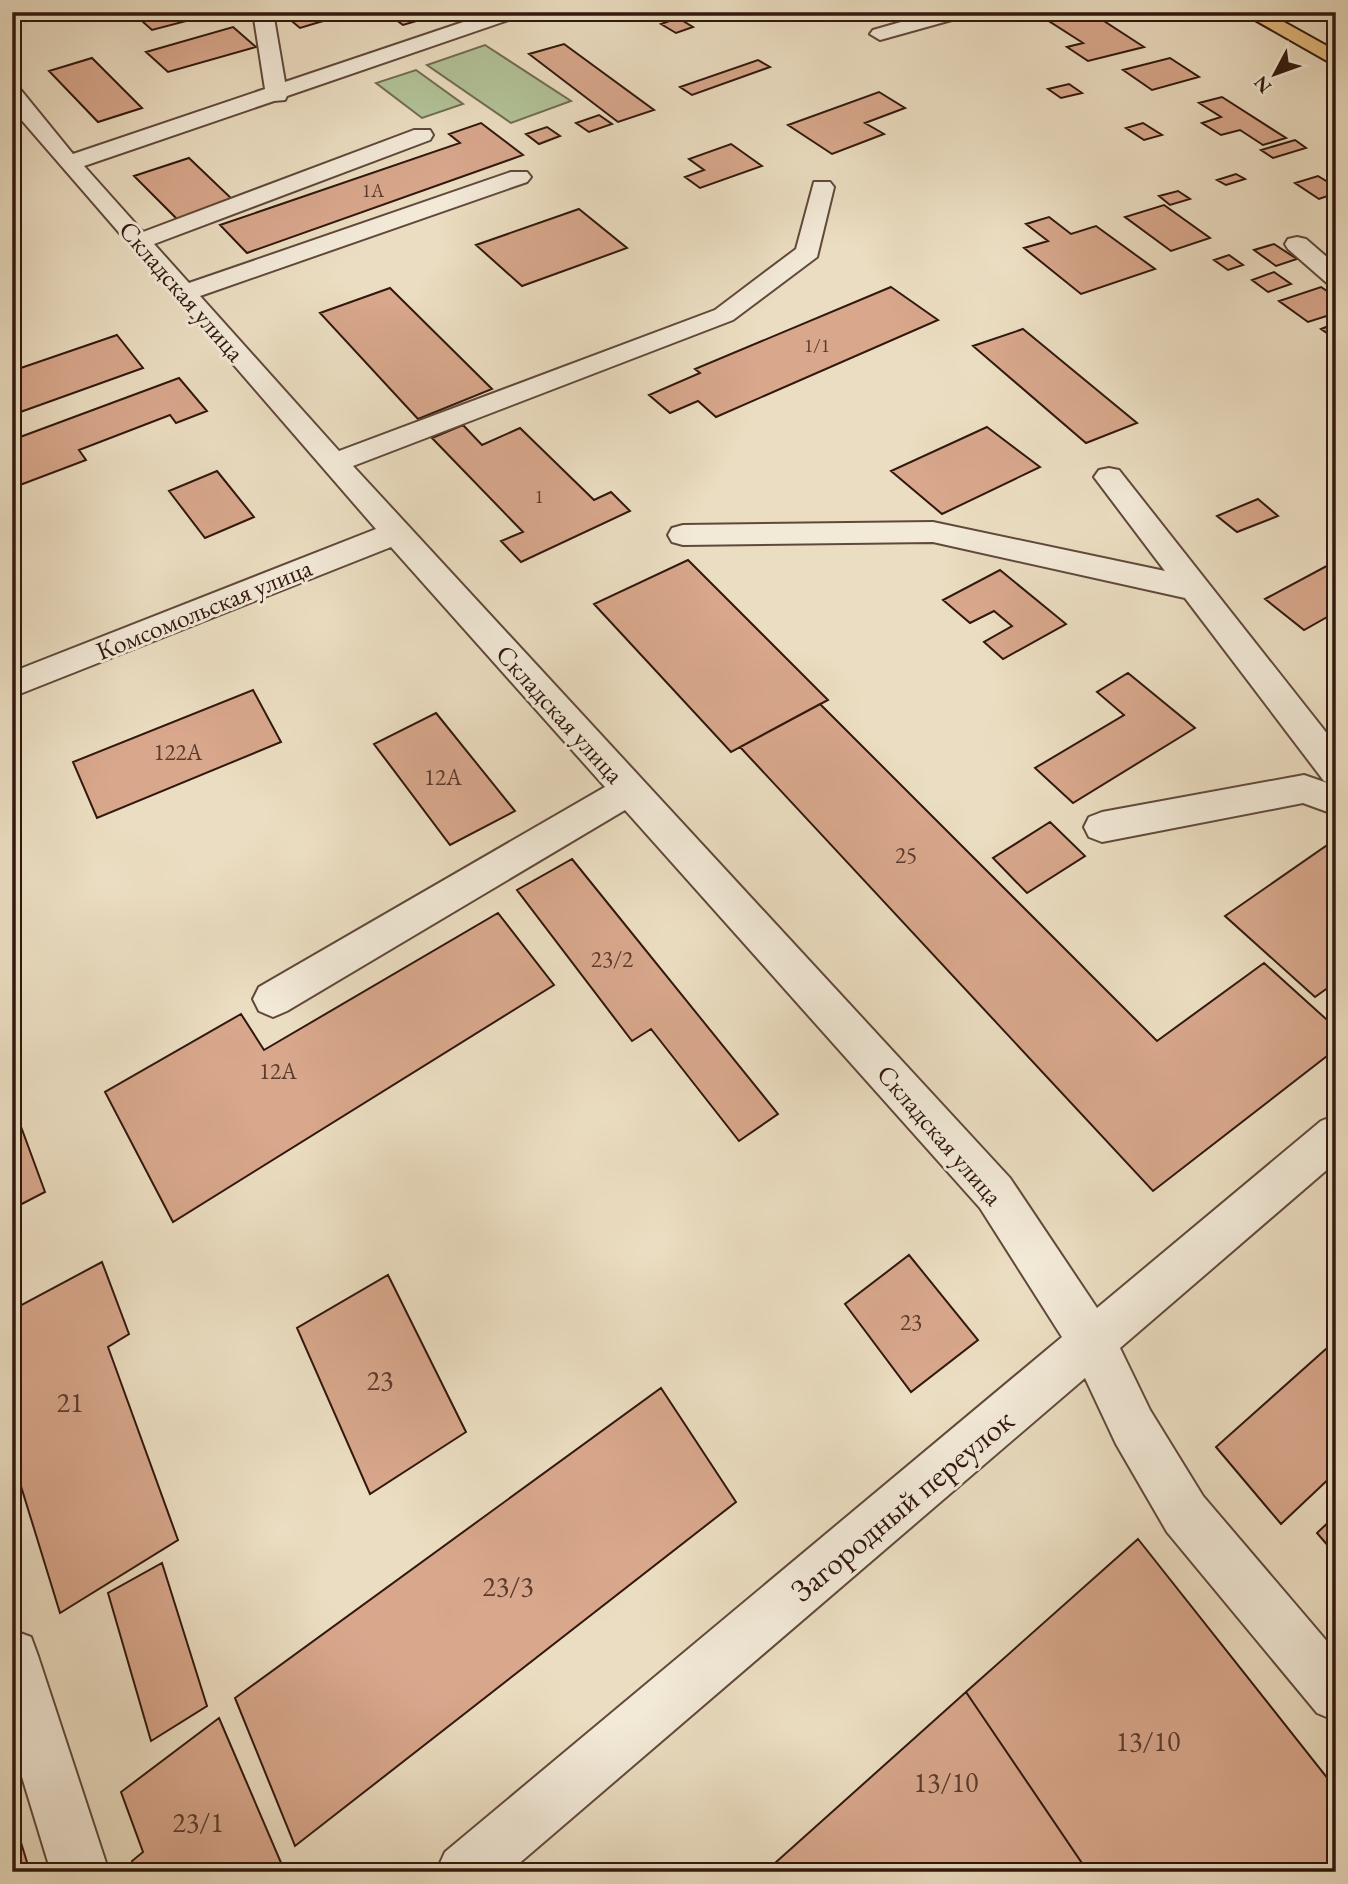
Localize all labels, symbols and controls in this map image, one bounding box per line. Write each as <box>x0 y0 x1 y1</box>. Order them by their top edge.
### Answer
north arrow <box>1240 38 1310 108</box>
text: N <box>1248 70 1277 99</box>
house number: 1А <box>362 178 385 203</box>
street label: Складская улица <box>112 214 253 369</box>
house number: 1/1 <box>804 333 830 358</box>
house number: 1 <box>534 484 544 509</box>
street label: Комсомольская улица <box>91 550 317 668</box>
street label: Складская улица <box>489 637 632 791</box>
house number: 122А <box>153 737 204 767</box>
house number: 12А <box>424 762 463 792</box>
house number: 25 <box>895 840 917 870</box>
house number: 23/2 <box>591 944 633 974</box>
house number: 12А <box>259 1056 298 1086</box>
street label: Складская улица <box>870 1058 1011 1213</box>
house number: 23 <box>900 1307 922 1337</box>
house number: 23 <box>367 1362 393 1398</box>
house number: 21 <box>57 1384 83 1420</box>
street label: Загородный переулок <box>781 1399 1023 1611</box>
house number: 23/3 <box>482 1568 534 1604</box>
house number: 13/10 <box>1116 1723 1180 1759</box>
house number: 13/10 <box>914 1764 978 1800</box>
house number: 23/1 <box>172 1804 224 1840</box>

